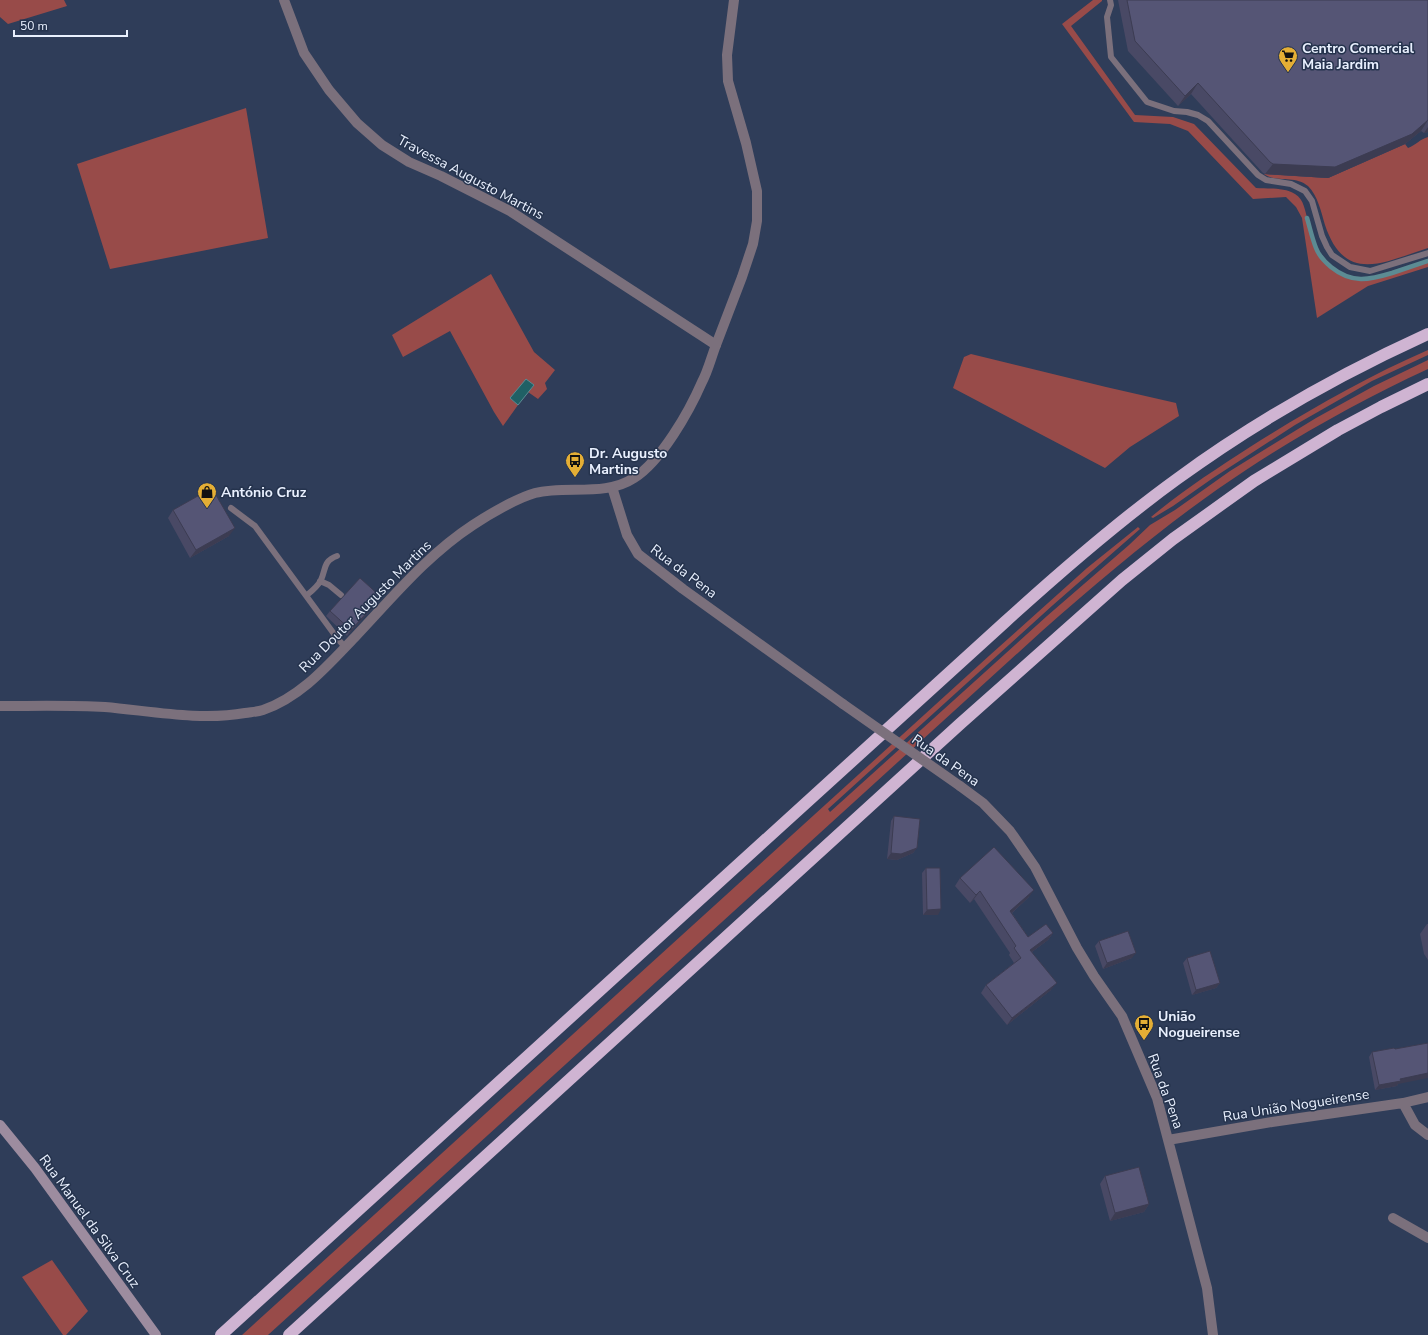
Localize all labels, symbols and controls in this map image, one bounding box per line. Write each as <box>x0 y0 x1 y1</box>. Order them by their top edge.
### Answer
scale bar <box>14 12 127 38</box>
text: 50 m <box>20 18 48 34</box>
place label: Centro Comercial Maia Jardim <box>1302 39 1415 74</box>
supermarket icon: Centro Comercial Maia Jardim <box>1277 45 1299 73</box>
street label: Travessa Augusto Martins <box>394 131 548 224</box>
place label: Dr. Augusto Martins <box>589 444 667 479</box>
bus stop icon: Dr. Augusto Martins <box>564 450 586 478</box>
shop icon: António Cruz <box>196 481 218 509</box>
place label: António Cruz <box>221 483 307 502</box>
street label: Rua Doutor Augusto Martins <box>295 536 436 677</box>
street label: Rua da Pena <box>647 540 721 603</box>
street label: Rua da Pena <box>908 730 983 791</box>
place label: União Nogueirense <box>1158 1007 1240 1042</box>
bus stop icon: União Nogueirense <box>1133 1013 1155 1041</box>
street label: Rua da Pena <box>1143 1051 1188 1131</box>
street label: Rua União Nogueirense <box>1222 1085 1371 1126</box>
street label: Rua Manuel da Silva Cruz <box>35 1151 145 1292</box>

